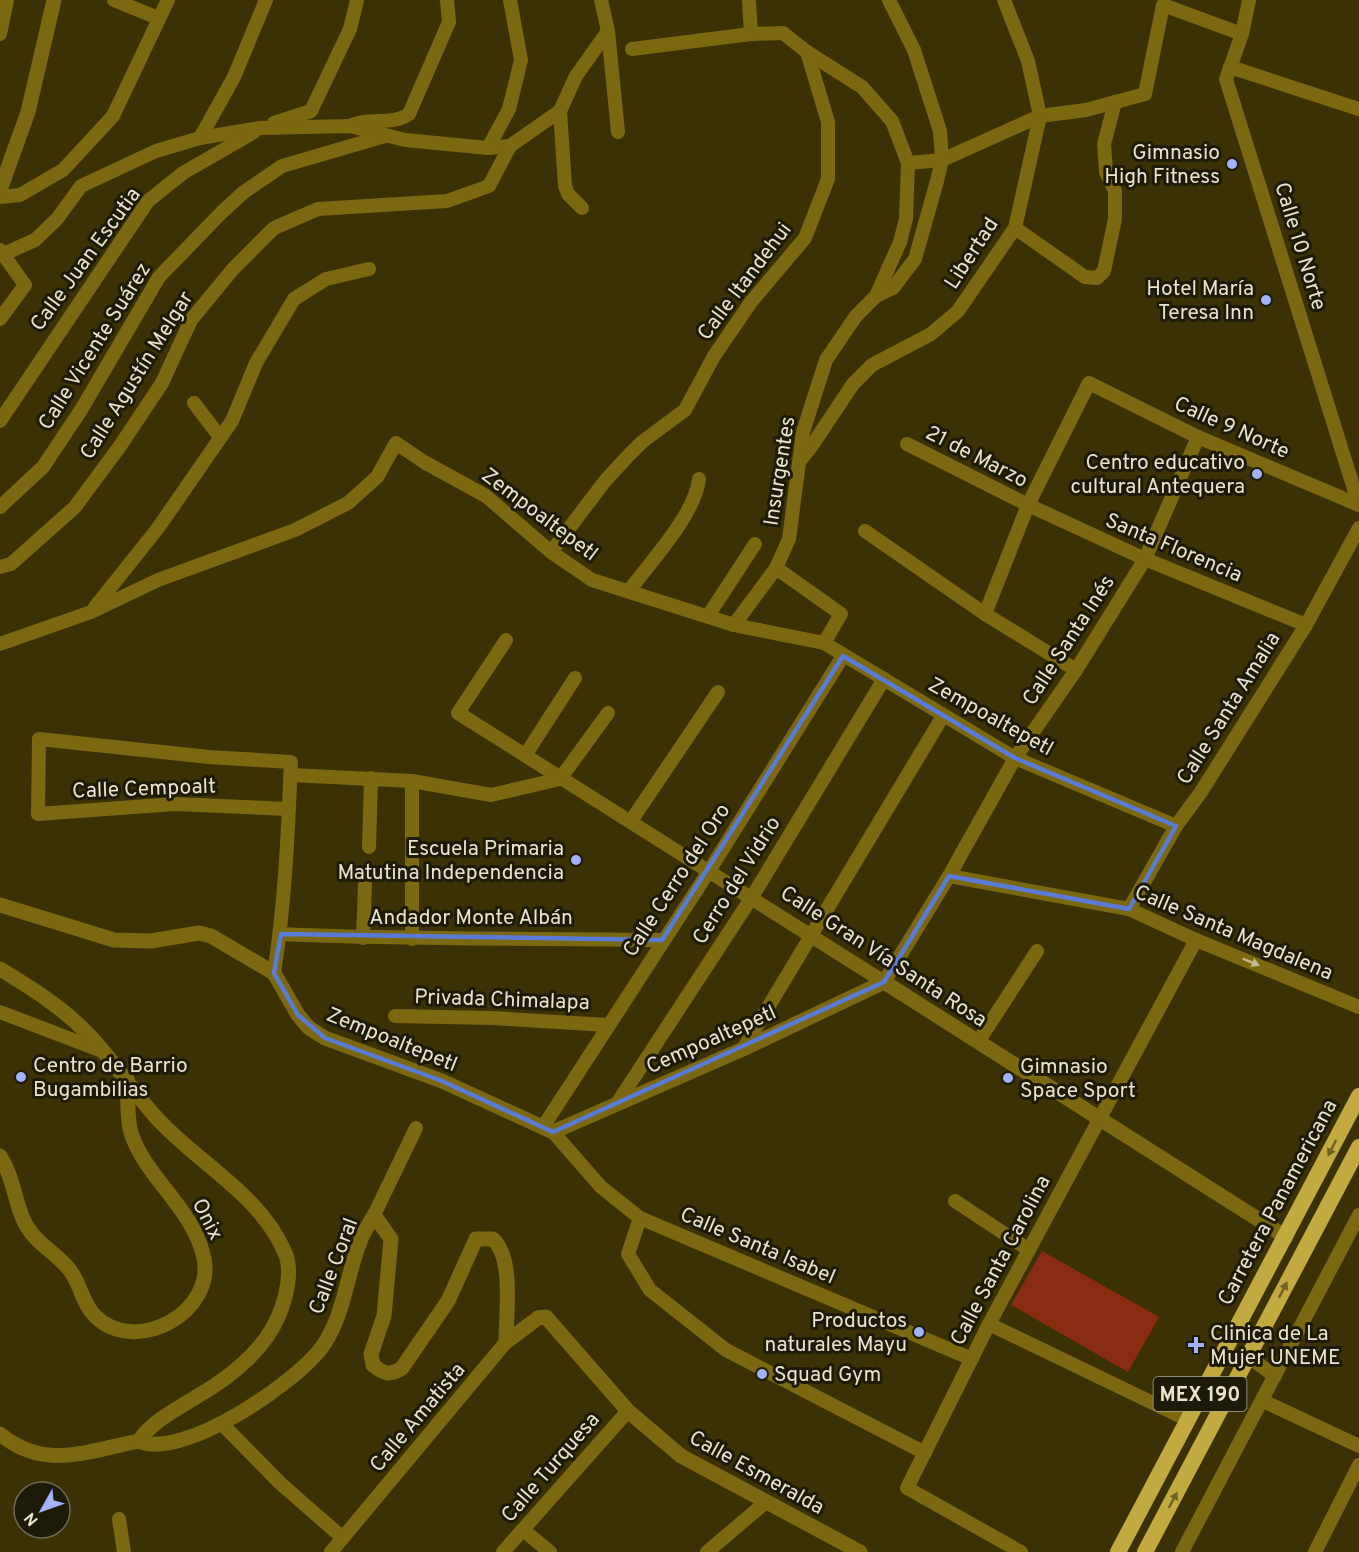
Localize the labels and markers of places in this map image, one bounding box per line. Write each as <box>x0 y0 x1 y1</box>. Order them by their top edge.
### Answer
place label: Gimnasio High Fitness <box>1104 140 1220 191</box>
marker: Gimnasio High Fitness <box>1225 157 1239 171</box>
place label: Hotel María Teresa Inn <box>1146 276 1254 327</box>
marker: Hotel María Teresa Inn <box>1259 293 1273 307</box>
place label: Centro educativo cultural Antequera <box>1071 450 1245 501</box>
marker: Centro educativo cultural Antequera <box>1250 467 1264 481</box>
place label: Escuela Primaria Matutina Independencia <box>337 836 564 887</box>
marker: Escuela Primaria Matutina Independencia <box>569 853 583 867</box>
place label: Centro de Barrio Bugambilias <box>33 1053 188 1104</box>
place label: Gimnasio Space Sport <box>1020 1054 1136 1105</box>
marker: Centro de Barrio Bugambilias <box>14 1070 28 1084</box>
marker: Gimnasio Space Sport <box>1001 1071 1015 1085</box>
place label: Productos naturales Mayu <box>765 1308 907 1359</box>
place label: Clinica de La Mujer UNEME <box>1210 1321 1340 1372</box>
marker: Productos naturales Mayu <box>912 1325 926 1339</box>
marker: Clinica de La Mujer UNEME <box>1187 1336 1205 1354</box>
place label: Squad Gym <box>774 1362 881 1389</box>
marker: Squad Gym <box>755 1367 769 1381</box>

